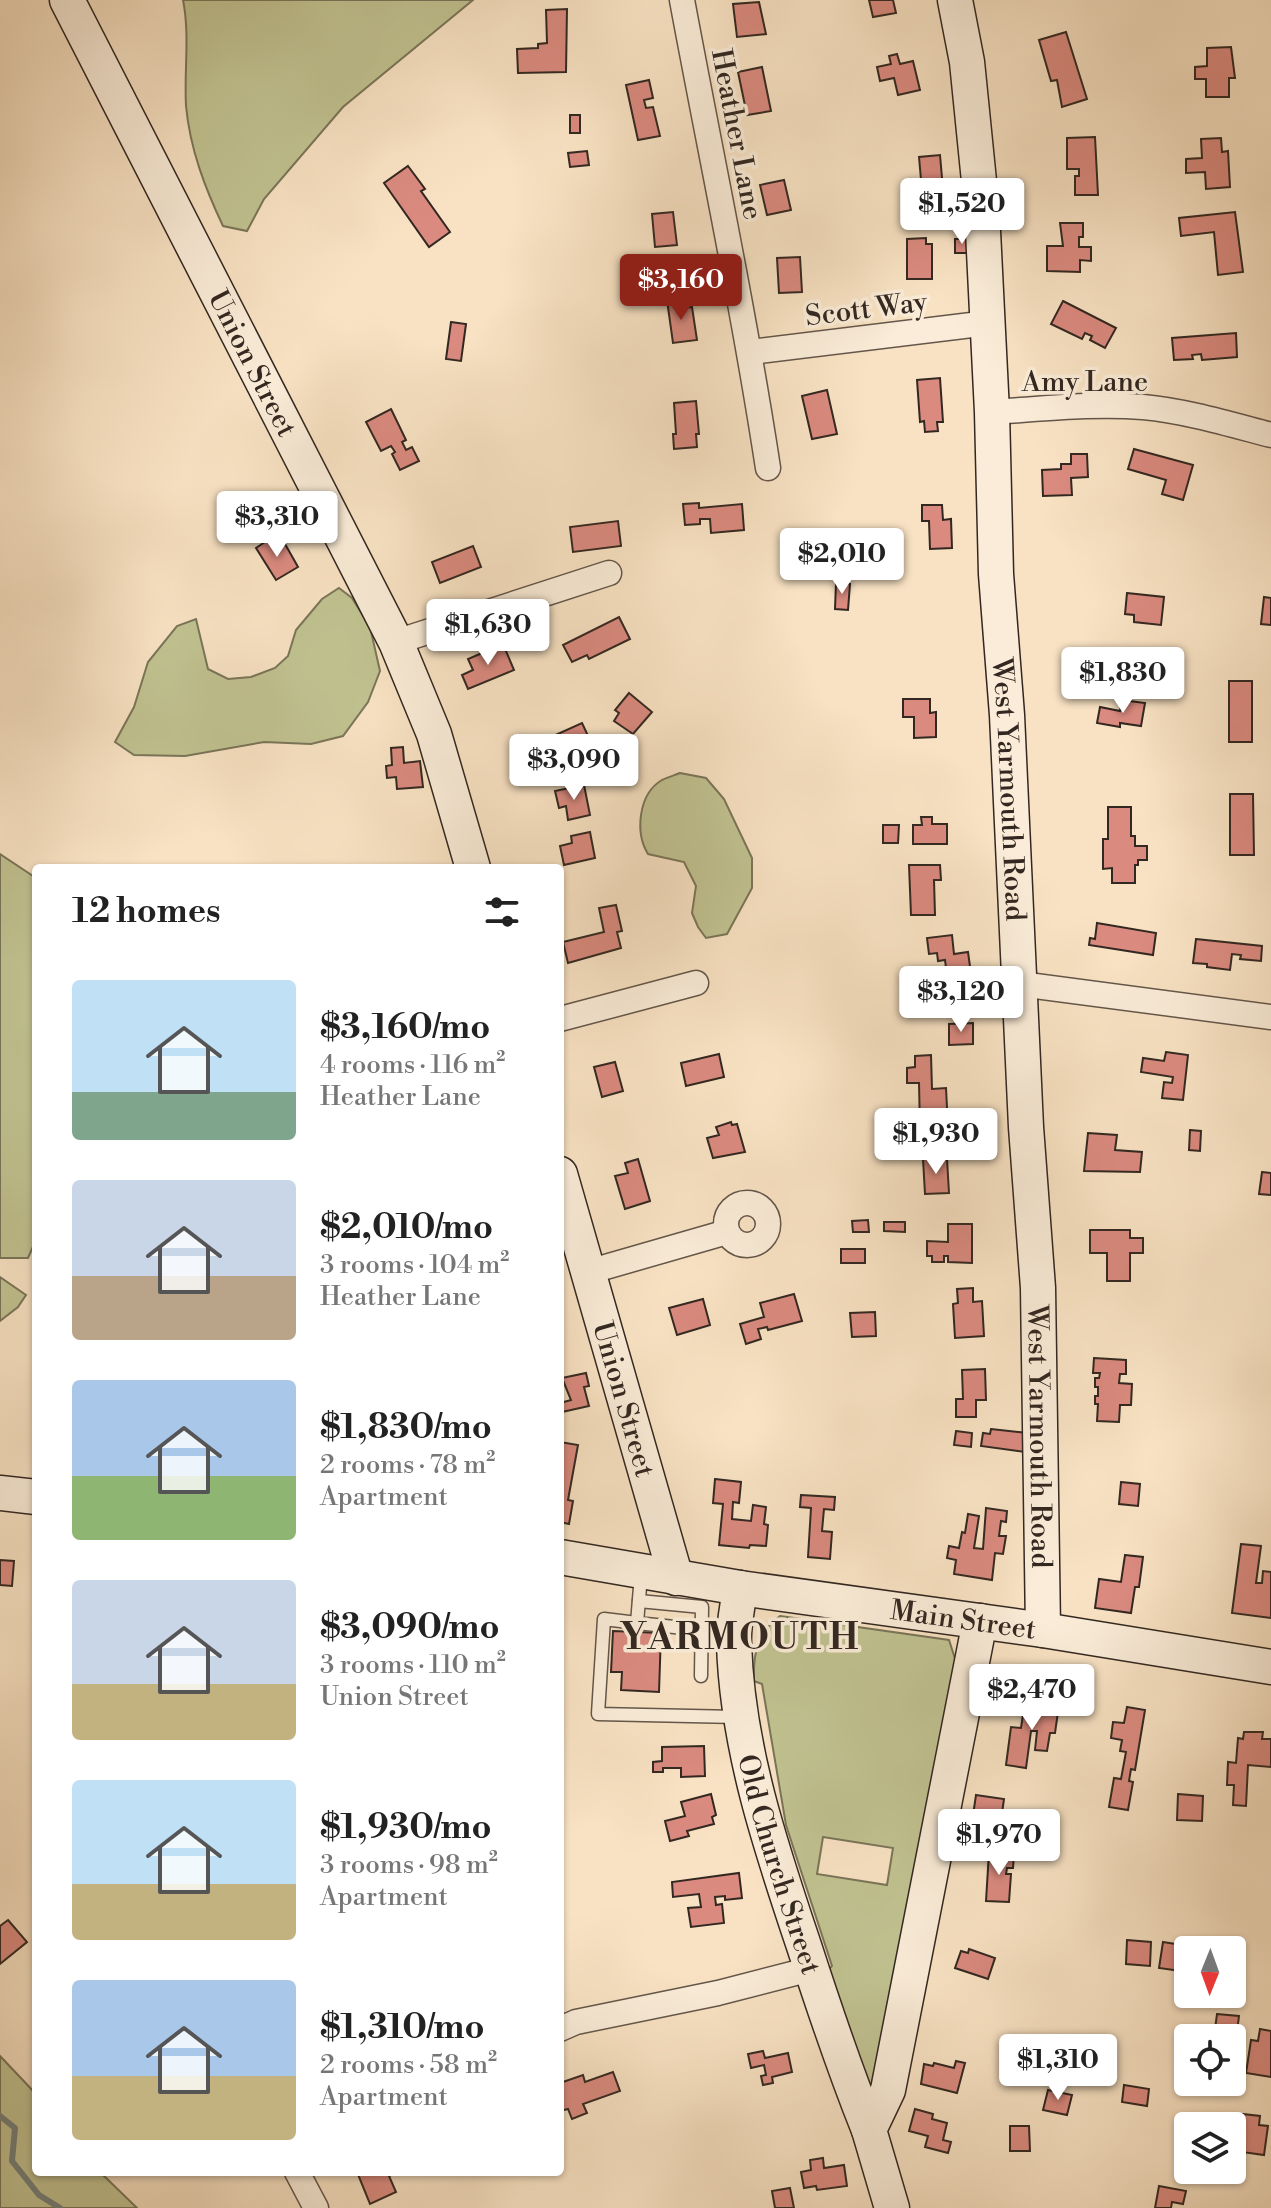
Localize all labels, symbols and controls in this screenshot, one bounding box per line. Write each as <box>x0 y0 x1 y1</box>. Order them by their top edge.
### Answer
street label: Heather Lane <box>703 46 770 223</box>
pin: $1,520 <box>897 178 1027 246</box>
text: $1,520 <box>918 188 1006 220</box>
pin: $3,160 <box>616 254 746 322</box>
text: $3,160 <box>638 264 724 296</box>
street label: Union Street <box>200 285 304 443</box>
street label: Scott Way <box>803 285 929 334</box>
street label: Amy Lane <box>1021 365 1148 400</box>
pin: $3,310 <box>212 491 342 559</box>
text: $3,310 <box>235 501 319 533</box>
pin: $2,010 <box>777 528 907 596</box>
text: $2,010 <box>798 538 886 570</box>
pin: $1,630 <box>423 599 553 667</box>
text: $1,630 <box>444 609 532 641</box>
pin: $1,830 <box>1058 647 1188 715</box>
street label: West Yarmouth Road <box>984 655 1032 922</box>
text: $1,830 <box>1079 657 1167 689</box>
pin: $3,090 <box>509 734 639 802</box>
text: $3,090 <box>527 744 621 776</box>
icon: filters <box>480 890 524 934</box>
text: 12 homes <box>72 891 221 933</box>
pin: $3,120 <box>896 966 1026 1034</box>
text: $3,120 <box>917 976 1005 1008</box>
text: $3,160/mo <box>320 1007 490 1049</box>
icon: home <box>136 1012 232 1108</box>
text: 4 rooms · 116 m² <box>320 1049 505 1081</box>
text: Heather Lane <box>320 1081 481 1113</box>
pin: $1,930 <box>871 1108 1001 1176</box>
text: $1,930 <box>892 1118 980 1150</box>
text: $2,010/mo <box>320 1207 493 1249</box>
icon: home <box>136 1212 232 1308</box>
text: 3 rooms · 104 m² <box>320 1249 509 1281</box>
text: Heather Lane <box>320 1281 481 1313</box>
street label: West Yarmouth Road <box>1019 1303 1058 1569</box>
street label: Union Street <box>584 1317 662 1481</box>
text: $1,830/mo <box>320 1407 492 1449</box>
icon: home <box>136 1412 232 1508</box>
text: 2 rooms · 78 m² <box>320 1449 495 1481</box>
text: Apartment <box>320 1481 448 1513</box>
street label: Main Street <box>888 1593 1038 1648</box>
text: $3,090/mo <box>320 1607 499 1649</box>
icon: home <box>136 1612 232 1708</box>
district label: YARMOUTH <box>619 1616 861 1661</box>
text: 3 rooms · 110 m² <box>320 1649 506 1681</box>
pin: $2,470 <box>967 1664 1097 1732</box>
text: $2,470 <box>987 1674 1077 1706</box>
text: Union Street <box>320 1681 469 1713</box>
street label: Old Church Street <box>729 1751 828 1979</box>
text: $1,930/mo <box>320 1807 491 1849</box>
pin: $1,970 <box>934 1809 1064 1877</box>
icon: home <box>136 1812 232 1908</box>
text: $1,970 <box>956 1819 1042 1851</box>
text: 3 rooms · 98 m² <box>320 1849 498 1881</box>
text: Apartment <box>320 1881 448 1913</box>
north arrow <box>1174 1936 1246 2008</box>
map controls <box>1174 1936 1246 2184</box>
text: $1,310/mo <box>320 2007 484 2049</box>
icon: home <box>136 2012 232 2108</box>
button: locate <box>1174 2024 1246 2096</box>
pin: $1,310 <box>993 2034 1123 2102</box>
text: $1,310 <box>1017 2044 1099 2076</box>
text: 2 rooms · 58 m² <box>320 2049 497 2081</box>
text: Apartment <box>320 2081 448 2113</box>
button: layers <box>1174 2112 1246 2184</box>

